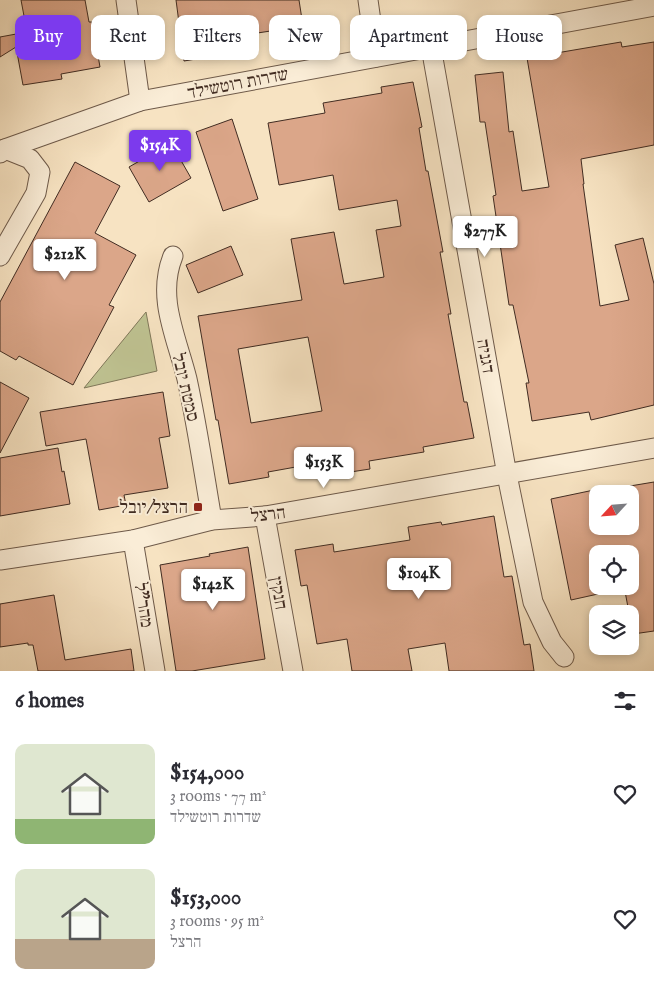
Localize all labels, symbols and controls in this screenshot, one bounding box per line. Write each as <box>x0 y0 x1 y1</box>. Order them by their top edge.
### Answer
chip: Buy <box>15 15 81 60</box>
chip: Rent <box>91 15 165 60</box>
chip: Filters <box>175 15 259 60</box>
chip: New <box>269 15 340 60</box>
chip: Apartment <box>350 15 467 60</box>
chip: House <box>477 15 562 60</box>
street label: שדרות רוטשילד <box>186 63 291 106</box>
pin: $154K <box>125 130 195 172</box>
text: $154K <box>140 136 180 156</box>
pin: $277K <box>450 216 520 258</box>
text: $277K <box>464 222 506 242</box>
pin: $212K <box>30 238 100 281</box>
text: $212K <box>44 245 86 265</box>
street label: דגניה <box>470 337 499 375</box>
street label: סמטת יובל <box>166 351 204 424</box>
pin: $153K <box>289 446 359 489</box>
text: $153K <box>305 453 343 473</box>
north arrow <box>589 485 639 535</box>
map controls <box>589 485 639 655</box>
place label: הרצל/יובל <box>119 497 188 520</box>
marker: הרצל/יובל <box>192 501 204 513</box>
street label: הרצל <box>249 502 287 529</box>
button: locate <box>589 545 639 595</box>
pin: $104K <box>384 558 454 600</box>
text: $104K <box>398 564 440 584</box>
pin: $142K <box>178 568 248 611</box>
text: $142K <box>192 575 234 595</box>
street label: חנקין <box>263 575 292 612</box>
street label: מהר"ל <box>128 581 157 630</box>
button: layers <box>589 605 639 655</box>
icon: filters <box>611 687 639 715</box>
text: 6 homes <box>15 688 84 715</box>
text: $154,000 <box>170 760 244 787</box>
icon: home <box>55 764 115 824</box>
icon: heart <box>611 780 639 808</box>
text: 3 rooms · 77 m² <box>170 787 266 807</box>
text: שדרות רוטשילד <box>170 808 261 828</box>
text: $153,000 <box>170 885 241 912</box>
icon: home <box>55 889 115 949</box>
icon: heart <box>611 905 639 933</box>
text: 3 rooms · 95 m² <box>170 912 264 932</box>
text: הרצל <box>170 933 202 953</box>

